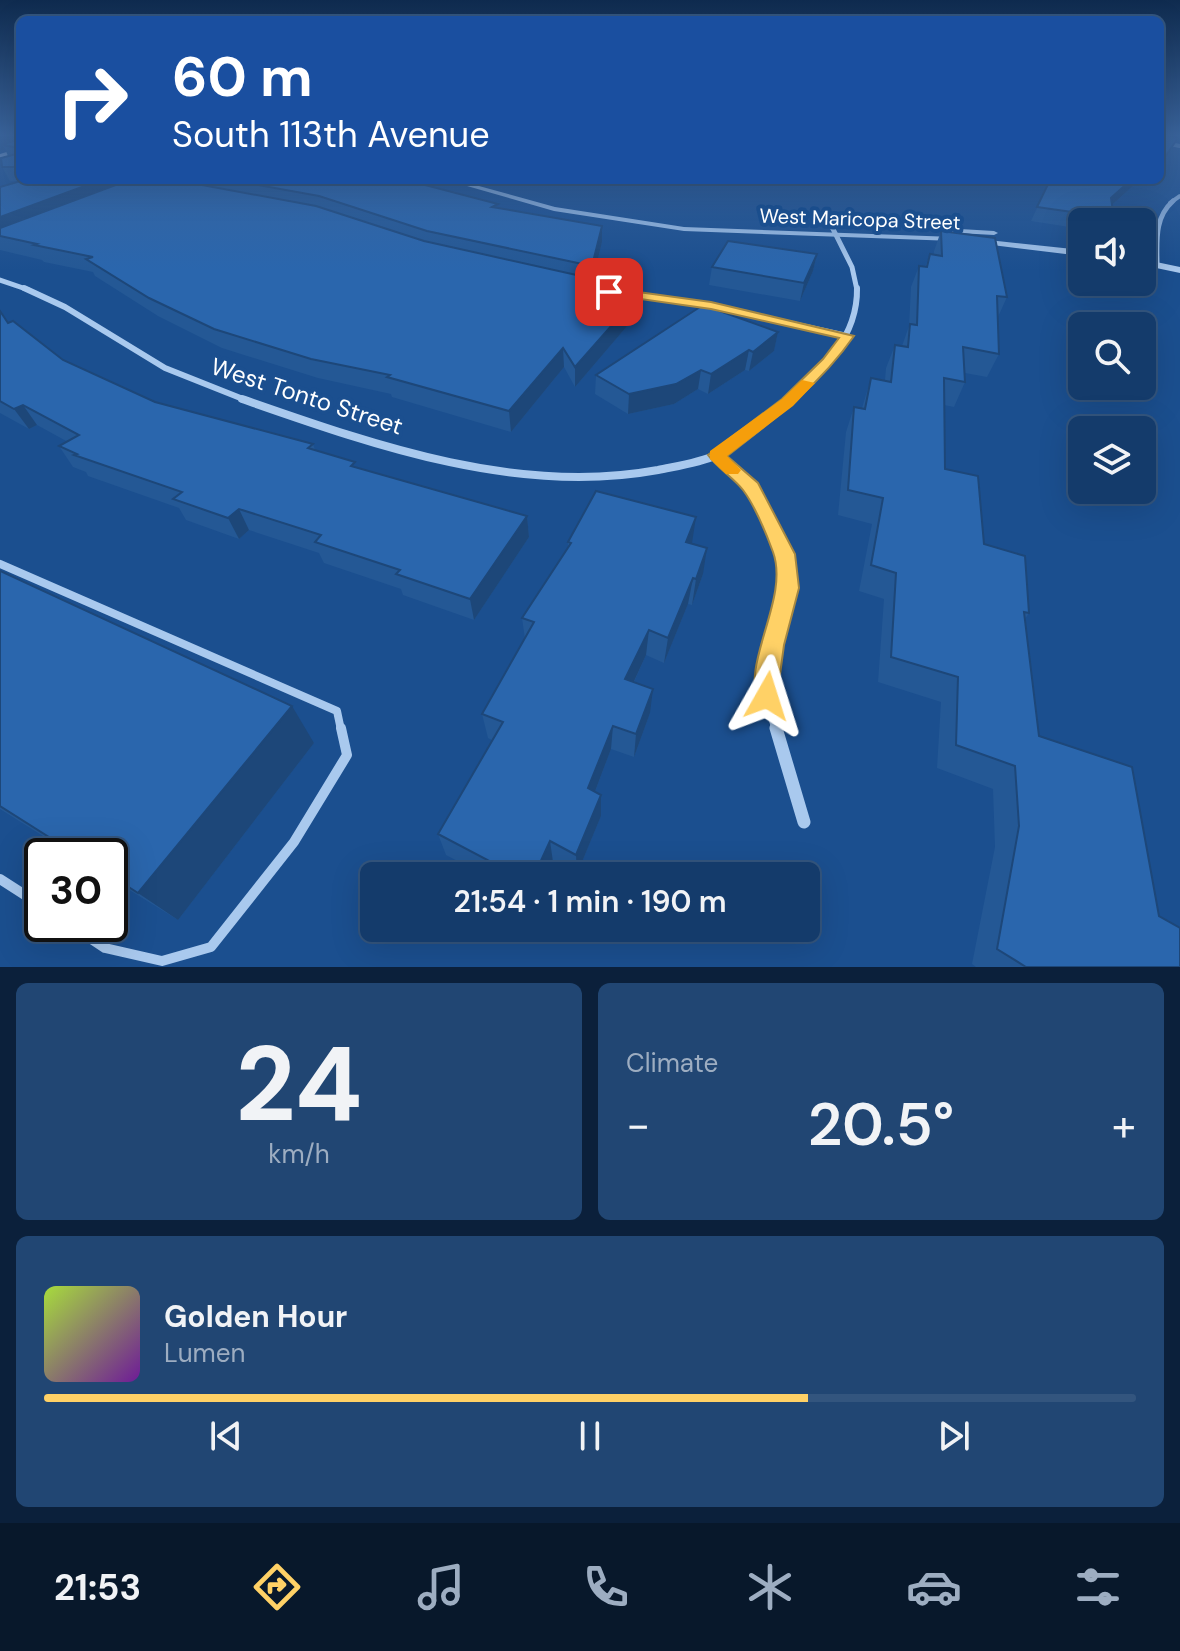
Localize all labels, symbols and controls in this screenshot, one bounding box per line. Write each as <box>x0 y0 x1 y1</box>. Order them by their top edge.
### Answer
text: 60 m <box>172 40 313 113</box>
icon: right <box>40 48 144 152</box>
text: South 113th Avenue <box>172 111 490 158</box>
street label: West Maricopa Street <box>759 202 961 236</box>
map controls <box>1068 208 1156 504</box>
button: sound <box>1068 208 1156 296</box>
pin <box>575 258 643 326</box>
icon: arrive <box>587 270 631 314</box>
button: search <box>1068 312 1156 400</box>
street label: West Tonto Street <box>207 350 407 442</box>
button: layers <box>1068 416 1156 504</box>
position arrow <box>725 654 809 738</box>
speed limit sign: 30 <box>24 838 128 942</box>
text: 21:54 · 1 min · 190 m <box>453 882 727 921</box>
text: 24 <box>236 1017 362 1152</box>
text: Climate <box>626 1046 718 1080</box>
text: 20.5° <box>808 1085 954 1164</box>
text: − <box>626 1096 650 1154</box>
text: + <box>1112 1096 1136 1154</box>
text: km/h <box>268 1137 330 1171</box>
text: Golden Hour <box>164 1297 347 1336</box>
text: Lumen <box>164 1336 245 1370</box>
icon: previous <box>204 1414 248 1458</box>
icon: pause <box>568 1414 612 1458</box>
icon: next <box>932 1414 976 1458</box>
icon: directions <box>249 1559 305 1615</box>
icon: music <box>413 1559 469 1615</box>
icon: phone <box>578 1559 634 1615</box>
icon: climate <box>742 1559 798 1615</box>
icon: car <box>906 1559 962 1615</box>
icon: filters <box>1070 1559 1126 1615</box>
text: 21:53 <box>54 1564 141 1611</box>

